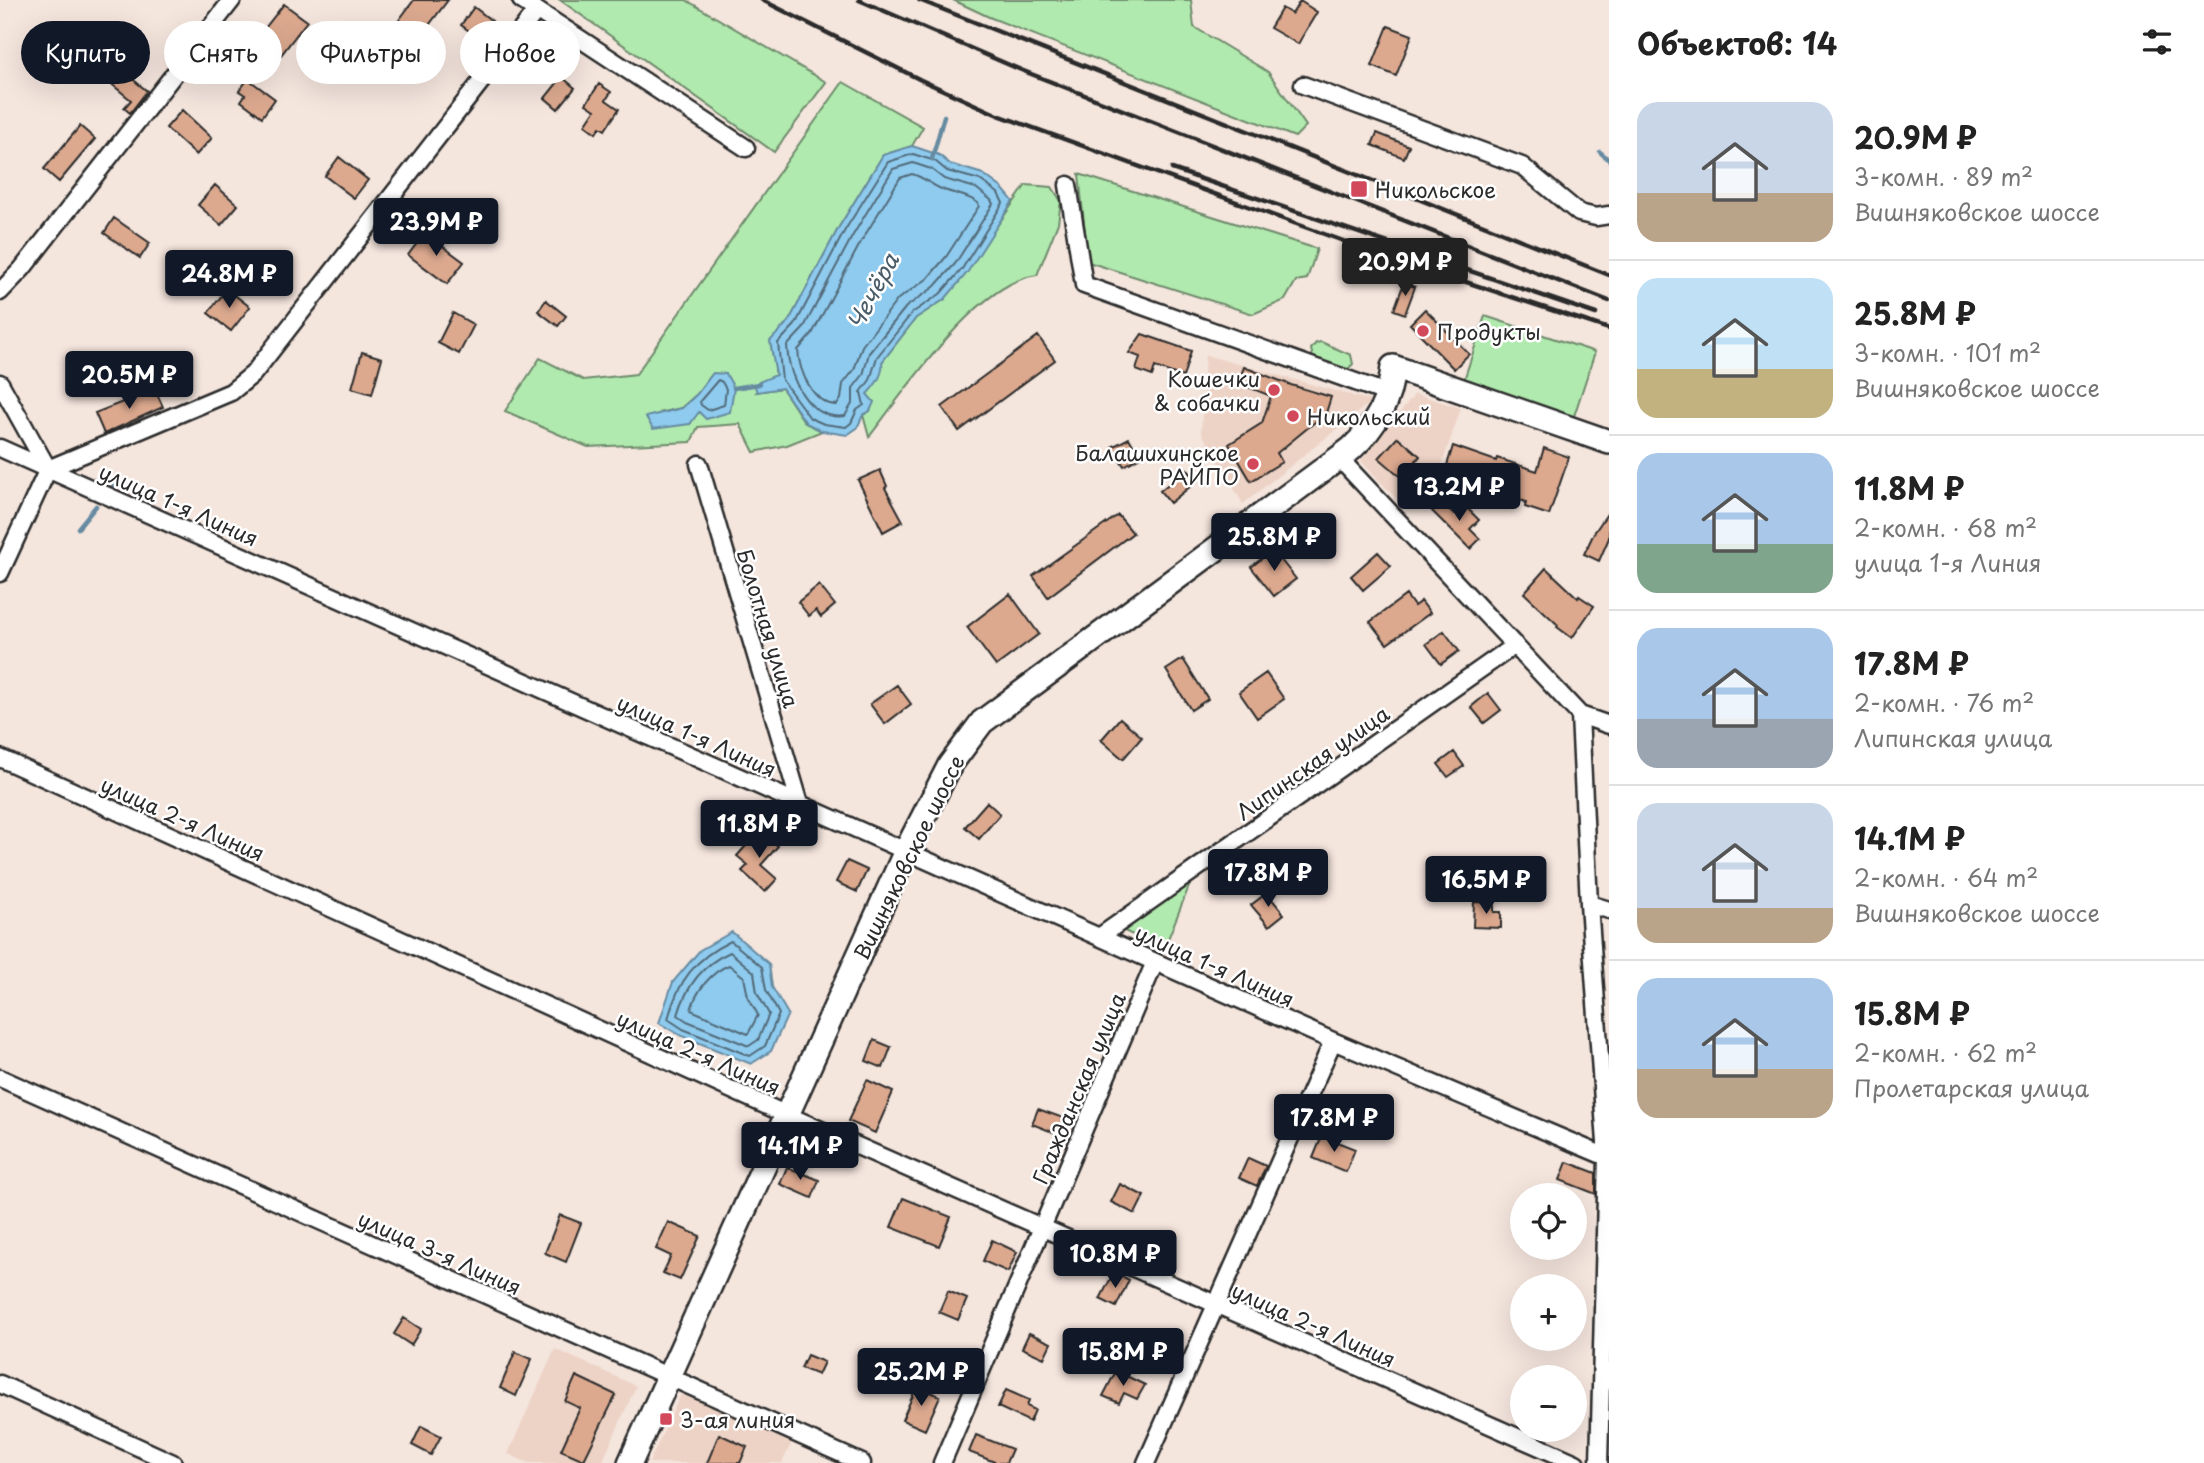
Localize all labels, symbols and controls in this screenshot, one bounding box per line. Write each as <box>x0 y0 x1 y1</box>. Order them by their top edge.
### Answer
text: Объектов: 14 <box>1637 20 1837 65</box>
chip: Купить <box>21 21 150 84</box>
chip: Снять <box>164 21 282 84</box>
chip: Фильтры <box>296 21 446 84</box>
chip: Новое <box>460 21 580 84</box>
icon: filters <box>2138 23 2176 61</box>
text: 20.9M ₽ <box>1854 114 1977 159</box>
icon: home <box>1693 130 1777 214</box>
text: 3-комн. · 89 m² <box>1854 159 2033 194</box>
place label: Никольское <box>1375 173 1496 205</box>
marker: Никольское <box>1349 179 1369 199</box>
text: Вишняковское шоссе <box>1854 194 2100 229</box>
pin: 23.9M ₽ <box>371 198 501 258</box>
text: 23.9M ₽ <box>389 203 483 238</box>
pin: 20.9M ₽ <box>1340 238 1470 298</box>
text: 20.9M ₽ <box>1358 243 1452 278</box>
water label: Чечёра <box>837 246 907 335</box>
pin: 24.8M ₽ <box>164 250 294 310</box>
text: 24.8M ₽ <box>181 255 277 290</box>
text: 25.8M ₽ <box>1854 290 1976 335</box>
icon: home <box>1693 306 1777 390</box>
place label: Продукты <box>1437 315 1541 347</box>
marker: Продукты <box>1415 323 1431 339</box>
text: 3-комн. · 101 m² <box>1854 335 2041 370</box>
pin: 20.5M ₽ <box>64 352 194 411</box>
text: 20.5M ₽ <box>81 356 177 391</box>
place label: Кошечки & собачки <box>1154 362 1260 418</box>
text: Вишняковское шоссе <box>1854 370 2100 405</box>
marker: Кошечки & собачки <box>1266 382 1282 398</box>
place label: Никольский <box>1307 400 1430 432</box>
marker: Никольский <box>1285 408 1301 424</box>
place label: Балашихинское РАЙПО <box>1075 436 1239 492</box>
street label: улица 1-я Линия <box>94 455 264 553</box>
marker: Балашихинское РАЙПО <box>1245 456 1261 472</box>
pin: 13.2M ₽ <box>1394 463 1524 523</box>
text: 11.8M ₽ <box>1854 465 1964 510</box>
text: 13.2M ₽ <box>1413 468 1505 503</box>
icon: home <box>1693 481 1777 565</box>
text: 2-комн. · 68 m² <box>1854 510 2037 545</box>
pin: 25.8M ₽ <box>1209 514 1339 573</box>
text: 25.8M ₽ <box>1227 518 1321 553</box>
street label: Болотная улица <box>730 545 809 712</box>
text: улица 1-я Линия <box>1854 545 2042 580</box>
text: 17.8M ₽ <box>1854 640 1969 685</box>
icon: home <box>1693 656 1777 740</box>
text: 2-комн. · 76 m² <box>1854 685 2034 720</box>
street label: улица 1-я Линия <box>612 686 782 784</box>
street label: Липинская улица <box>1229 697 1396 827</box>
text: Липинская улица <box>1854 720 2052 755</box>
street label: Вишняковское шоссе <box>844 749 972 965</box>
street label: улица 2-я Линия <box>96 767 270 869</box>
pin: 11.8M ₽ <box>694 800 824 860</box>
text: 11.8M ₽ <box>717 805 801 840</box>
text: 14.1M ₽ <box>1854 815 1965 860</box>
icon: home <box>1693 831 1777 915</box>
pin: 17.8M ₽ <box>1203 850 1333 909</box>
text: 17.8M ₽ <box>1224 854 1312 889</box>
pin: 16.5M ₽ <box>1421 856 1551 916</box>
text: 2-комн. · 64 m² <box>1854 860 2038 895</box>
text: 16.5M ₽ <box>1441 861 1531 896</box>
text: Вишняковское шоссе <box>1854 895 2100 930</box>
street label: улица 1-я Линия <box>1130 916 1300 1014</box>
street label: Гражданская улица <box>1023 986 1133 1189</box>
text: 15.8M ₽ <box>1854 990 1970 1035</box>
street label: улица 2-я Линия <box>612 1001 786 1103</box>
icon: home <box>1693 1006 1777 1090</box>
text: 2-комн. · 62 m² <box>1854 1035 2037 1070</box>
text: Пролетарская улица <box>1854 1070 2089 1105</box>
pin: 17.8M ₽ <box>1269 1094 1399 1154</box>
text: 17.8M ₽ <box>1290 1099 1378 1134</box>
pin: 14.1M ₽ <box>735 1122 865 1182</box>
text: 14.1M ₽ <box>757 1127 843 1162</box>
map controls <box>1510 1183 1587 1442</box>
button: locate <box>1510 1183 1587 1260</box>
street label: улица 3-я Линия <box>353 1202 527 1302</box>
pin: 10.8M ₽ <box>1050 1230 1180 1290</box>
text: 10.8M ₽ <box>1070 1235 1160 1270</box>
street label: улица 2-я Линия <box>1227 1273 1401 1375</box>
button: + <box>1510 1274 1587 1351</box>
pin: 15.8M ₽ <box>1058 1328 1188 1388</box>
text: 15.8M ₽ <box>1079 1333 1167 1368</box>
pin: 25.2M ₽ <box>856 1348 986 1408</box>
text: 25.2M ₽ <box>874 1353 968 1388</box>
button: − <box>1510 1365 1587 1442</box>
place label: 3-ая линия <box>680 1403 795 1435</box>
marker: 3-ая линия <box>658 1411 674 1427</box>

